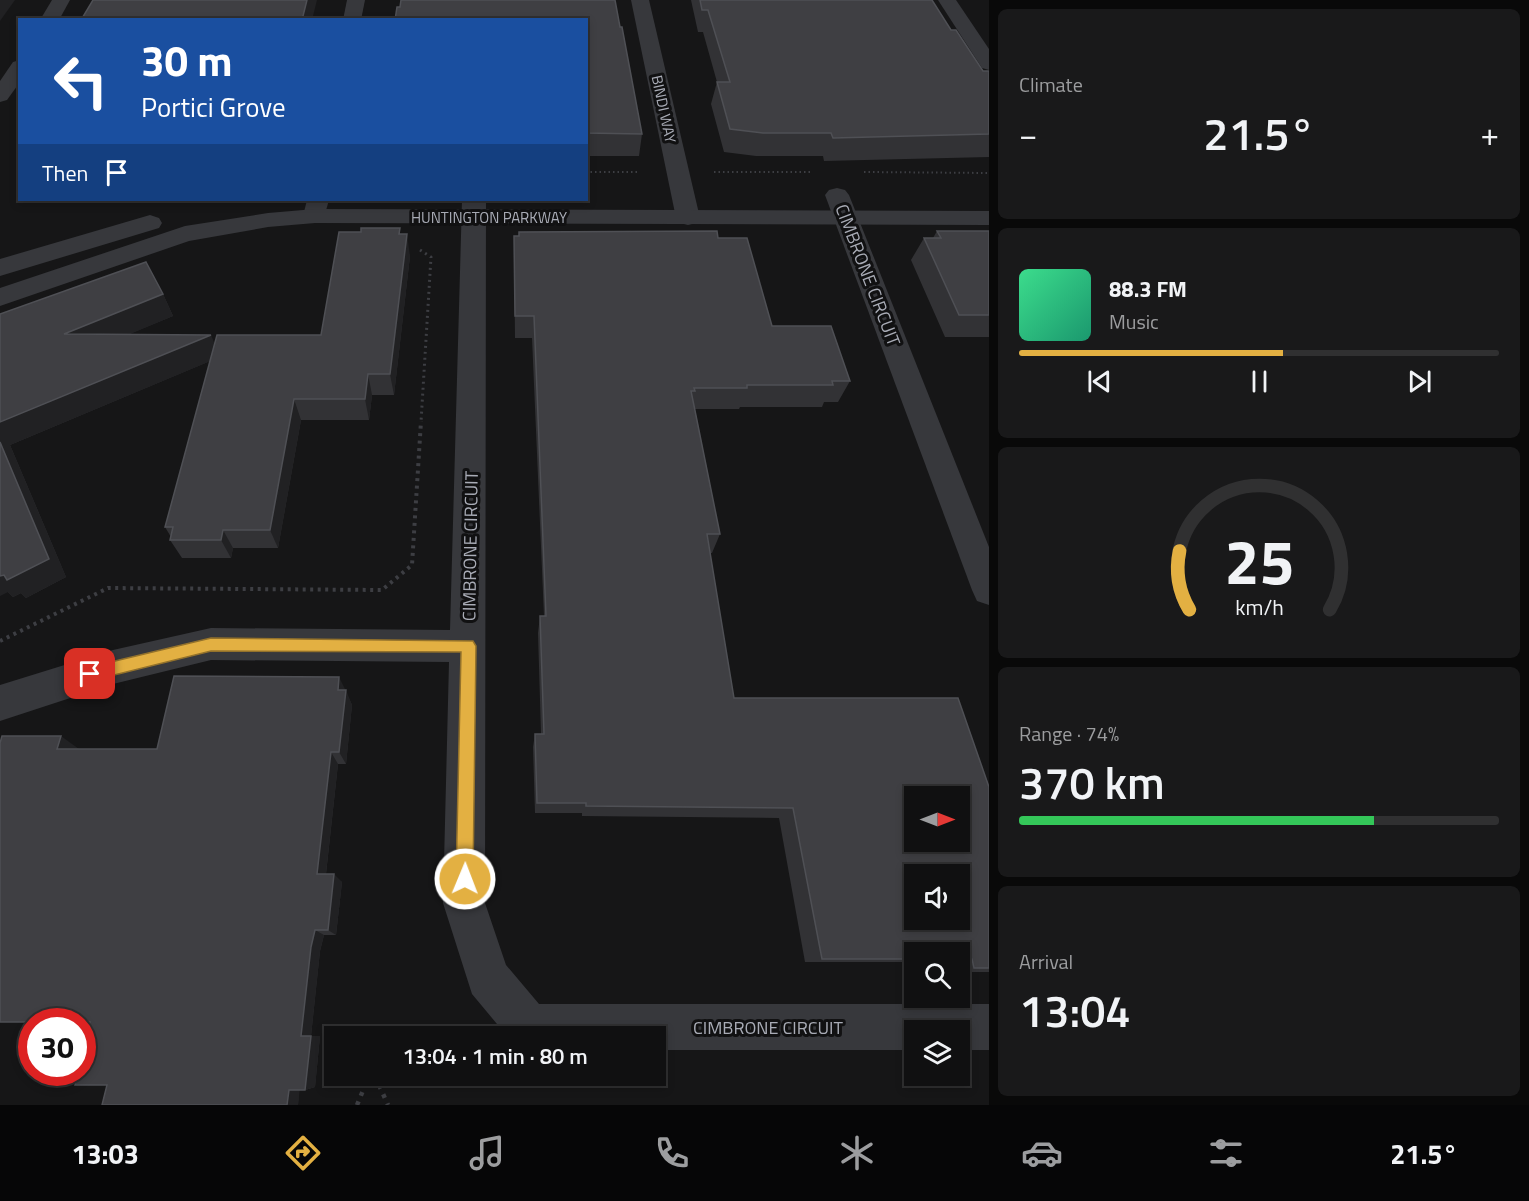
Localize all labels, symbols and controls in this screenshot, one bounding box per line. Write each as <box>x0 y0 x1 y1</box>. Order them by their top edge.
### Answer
text: 30 m <box>141 28 233 92</box>
icon: left <box>42 42 120 120</box>
text: Climate <box>1019 69 1083 100</box>
street label: BINDI WAY <box>646 73 682 145</box>
text: Portici Grove <box>141 86 286 127</box>
text: 21.5° <box>1203 99 1315 167</box>
text: − <box>1019 109 1037 159</box>
text: + <box>1481 109 1499 159</box>
text: Then <box>42 156 88 190</box>
icon: arrive <box>100 156 133 189</box>
street label: CIMBRONE CIRCUIT <box>829 200 908 350</box>
street label: HUNTINGTON PARKWAY <box>411 206 567 229</box>
text: 88.3 FM <box>1109 272 1187 306</box>
text: Music <box>1109 306 1159 337</box>
icon: previous <box>1083 365 1116 398</box>
icon: pause <box>1243 365 1276 398</box>
icon: next <box>1403 365 1436 398</box>
street label: CIMBRONE CIRCUIT <box>455 470 485 621</box>
text: 25 <box>1224 513 1294 608</box>
text: km/h <box>1235 591 1283 623</box>
pin <box>64 648 115 699</box>
icon: arrive <box>73 657 106 690</box>
text: Range · 74% <box>1019 718 1119 749</box>
text: 370 km <box>1019 748 1165 816</box>
north arrow <box>904 786 970 852</box>
map controls <box>904 786 970 1086</box>
position arrow <box>433 847 497 911</box>
button: sound <box>904 864 970 930</box>
button: search <box>904 942 970 1008</box>
text: Arrival <box>1019 946 1073 977</box>
text: 13:04 <box>1019 976 1131 1044</box>
speed limit sign: 30 <box>18 1008 96 1086</box>
street label: CIMBRONE CIRCUIT <box>693 1014 844 1041</box>
button: layers <box>904 1020 970 1086</box>
text: 13:04 · 1 min · 80 m <box>402 1039 588 1073</box>
icon: directions <box>282 1132 324 1174</box>
icon: music <box>466 1132 508 1174</box>
icon: phone <box>651 1132 693 1174</box>
icon: climate <box>836 1132 878 1174</box>
icon: car <box>1021 1132 1063 1174</box>
icon: filters <box>1205 1132 1247 1174</box>
text: 13:03 <box>71 1133 139 1174</box>
text: 21.5° <box>1390 1133 1458 1174</box>

